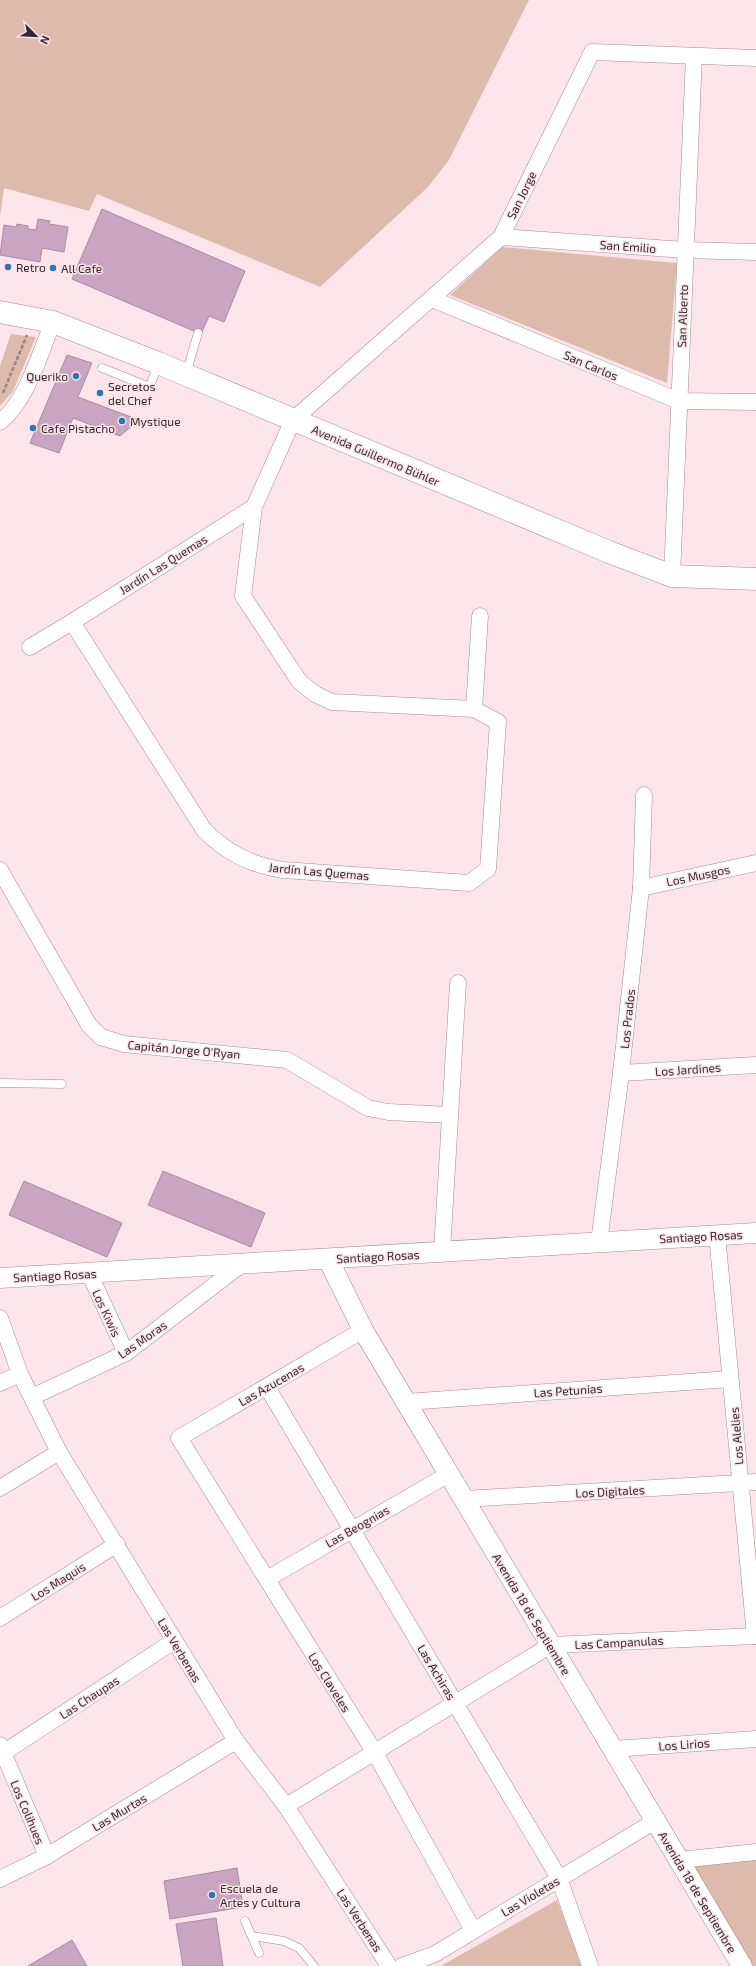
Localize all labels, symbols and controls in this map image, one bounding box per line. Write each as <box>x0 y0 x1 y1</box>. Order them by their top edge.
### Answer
north arrow <box>16 16 56 56</box>
text: N <box>38 34 53 47</box>
street label: San Jorge <box>503 169 539 221</box>
street label: San Emilio <box>599 237 657 255</box>
place label: Retro <box>16 260 46 274</box>
place label: All Cafe <box>61 261 102 275</box>
marker: Retro <box>3 262 13 272</box>
marker: All Cafe <box>48 263 58 273</box>
street label: San Alberto <box>674 284 690 348</box>
street label: San Carlos <box>562 347 620 383</box>
place label: Queriko <box>26 369 68 384</box>
marker: Queriko <box>71 371 81 381</box>
place label: Secretos del Chef <box>108 379 156 407</box>
marker: Secretos del Chef <box>95 388 105 398</box>
place label: Mystique <box>130 414 181 428</box>
marker: Mystique <box>117 416 127 426</box>
place label: Cafe Pistacho <box>41 421 115 435</box>
street label: Avenida Guillermo Bühler <box>310 422 442 488</box>
marker: Cafe Pistacho <box>28 423 38 433</box>
street label: Jardín Las Quemas <box>116 531 210 598</box>
street label: Jardín Las Quemas <box>268 860 370 883</box>
street label: Los Musgos <box>665 861 731 889</box>
street label: Los Prados <box>617 988 637 1050</box>
street label: Capitán Jorge O'Ryan <box>127 1037 241 1061</box>
street label: Los Jardines <box>654 1060 722 1078</box>
street label: Santiago Rosas <box>659 1227 743 1245</box>
street label: Santiago Rosas <box>336 1247 420 1265</box>
street label: Santiago Rosas <box>13 1266 97 1284</box>
street label: Los Kiwis <box>90 1287 124 1339</box>
street label: Las Moras <box>115 1317 169 1361</box>
street label: Las Azucenas <box>236 1360 306 1408</box>
street label: Las Petunias <box>533 1381 603 1399</box>
street label: Los Alelies <box>726 1407 746 1465</box>
street label: Los Digitales <box>575 1482 645 1500</box>
street label: Las Beognias <box>323 1502 391 1550</box>
street label: Avenida 18 de Septiembre <box>490 1551 574 1677</box>
street label: Los Maquis <box>28 1559 88 1603</box>
street label: Las Verbenas <box>155 1615 205 1685</box>
street label: Las Campanulas <box>574 1633 664 1651</box>
street label: Las Achiras <box>415 1642 459 1702</box>
street label: Los Claveles <box>306 1650 354 1714</box>
street label: Las Chaupas <box>56 1672 122 1722</box>
street label: Los Lirios <box>658 1735 710 1753</box>
street label: Los Colihues <box>8 1778 48 1846</box>
street label: Las Murtas <box>89 1790 149 1834</box>
street label: Avenida 18 de Septiembre <box>656 1829 740 1955</box>
street label: Las Violetas <box>498 1873 562 1919</box>
place label: Escuela de Artes y Cultura <box>220 1881 301 1909</box>
street label: Las Verbenas <box>334 1886 386 1954</box>
marker: Escuela de Artes y Cultura <box>207 1890 217 1900</box>

